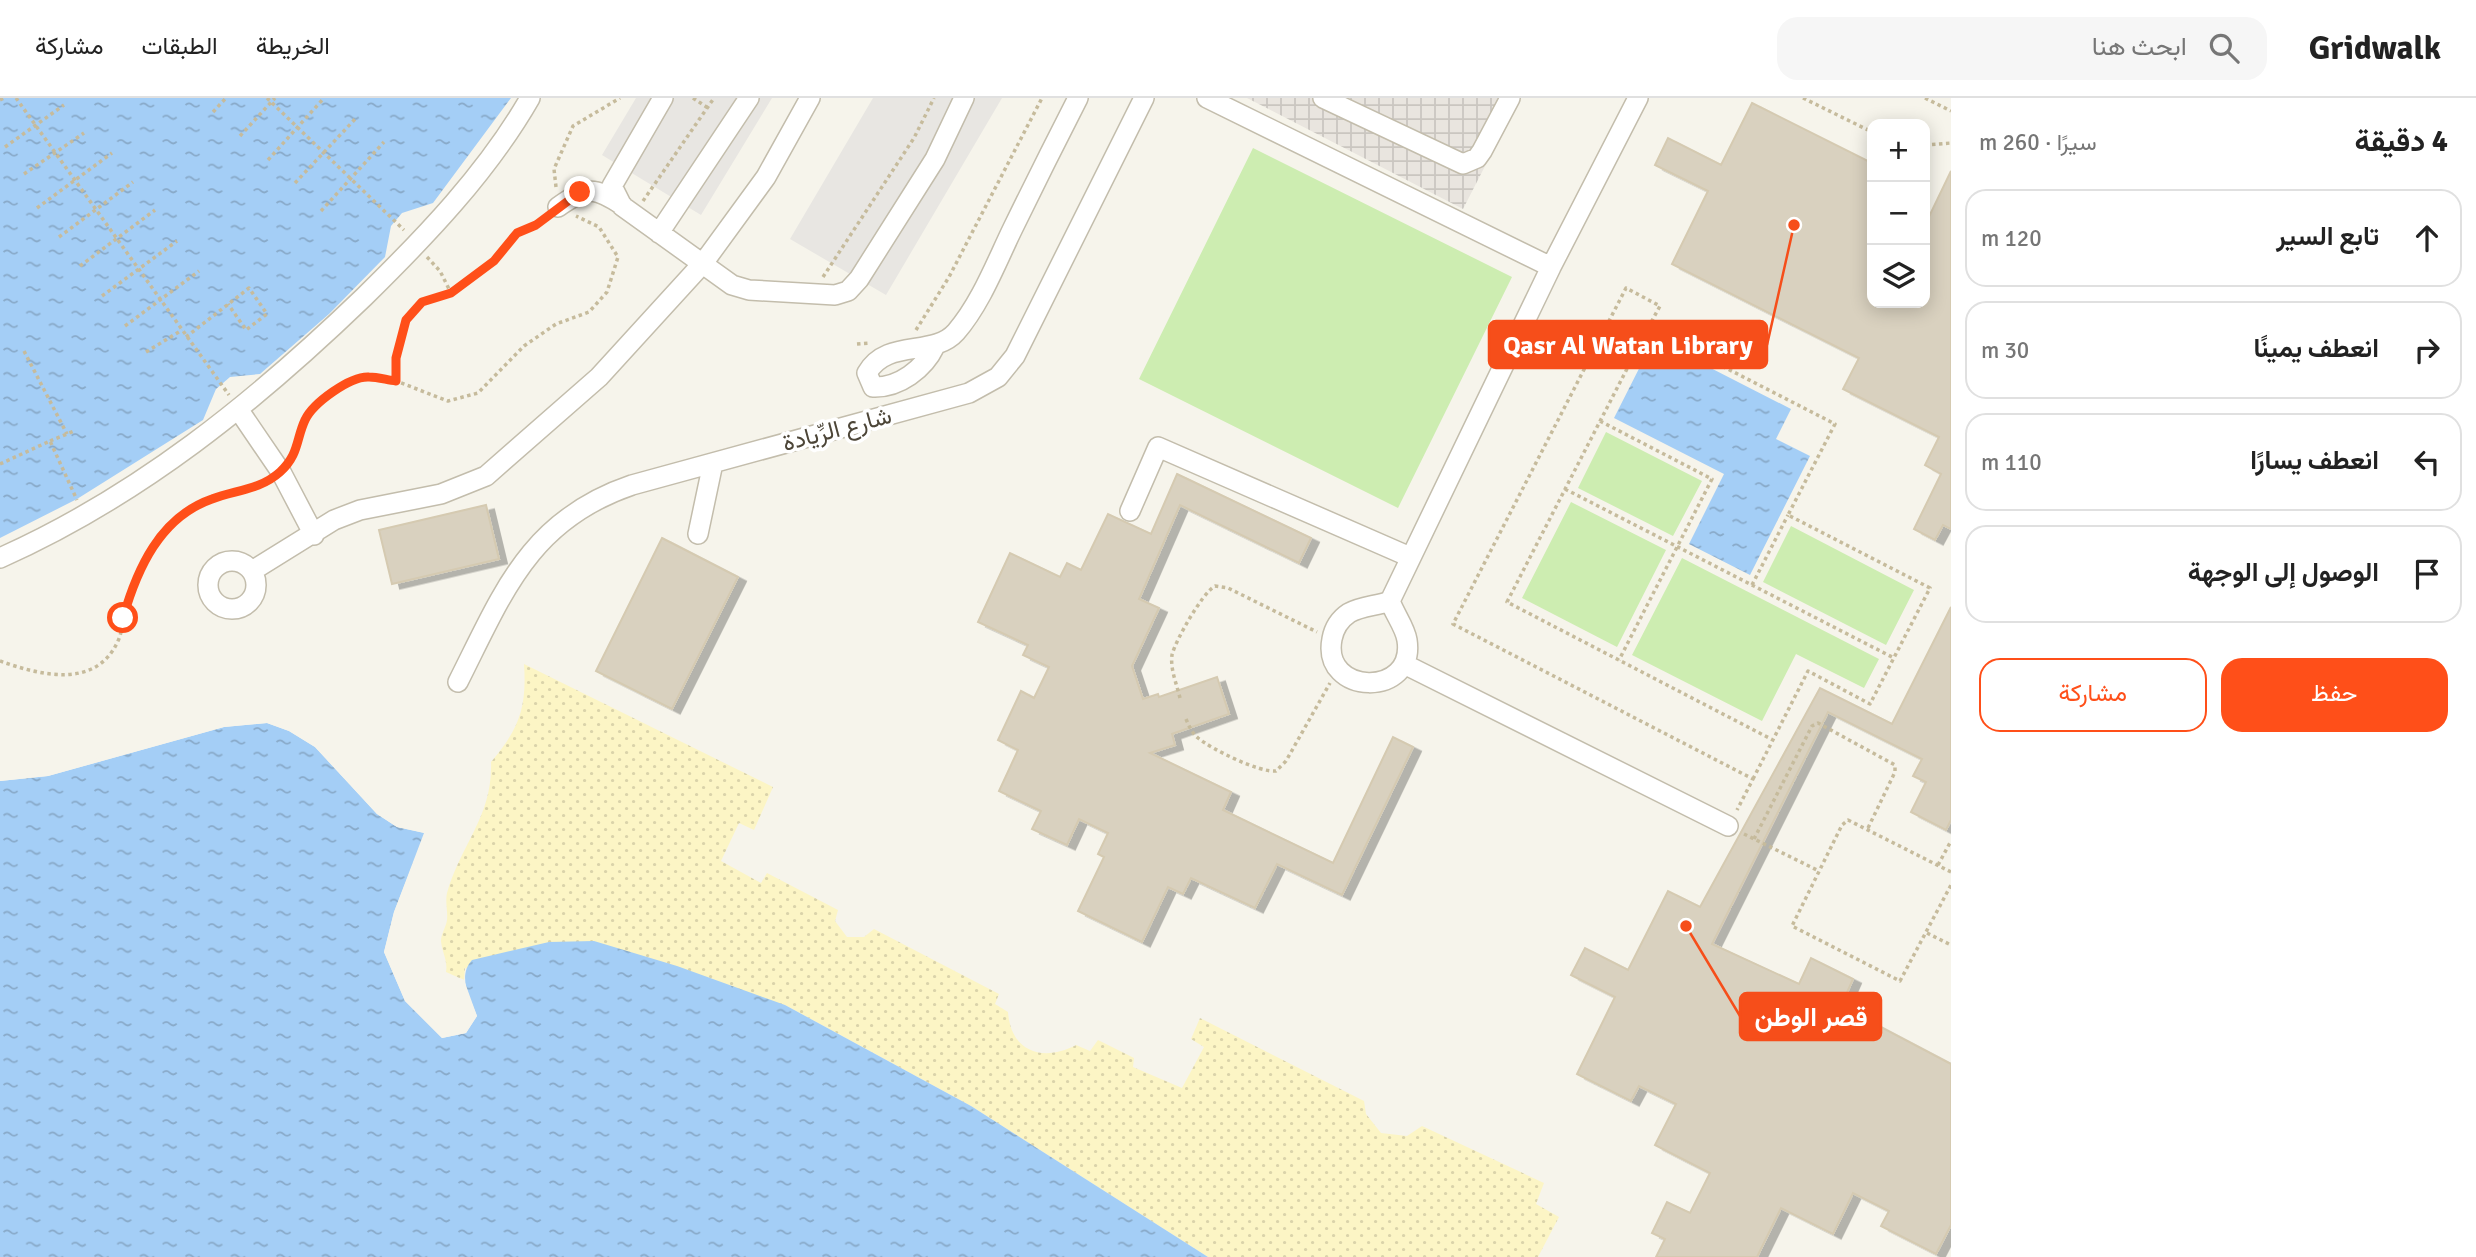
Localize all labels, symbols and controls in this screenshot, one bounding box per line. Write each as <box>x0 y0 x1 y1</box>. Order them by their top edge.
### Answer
search box <box>1777 17 2267 80</box>
text: Gridwalk <box>2309 28 2441 69</box>
icon: search <box>2205 29 2243 67</box>
text: مشاركة <box>35 31 103 61</box>
text: الطبقات <box>141 31 218 61</box>
text: الخريطة <box>256 31 330 61</box>
text: ابحث هنا <box>2092 31 2187 63</box>
map controls <box>1867 119 1930 308</box>
button: + <box>1867 119 1930 182</box>
text: 4 دقيقة <box>2354 123 2448 160</box>
text: سيرًا · 260 m <box>1979 128 2097 157</box>
route end <box>564 176 595 207</box>
button: − <box>1867 182 1930 245</box>
icon: ahead <box>2408 219 2446 257</box>
text: تابع السير <box>2276 221 2379 253</box>
text: 120 m <box>1981 224 2042 253</box>
button: layers <box>1867 245 1930 308</box>
callout: Qasr Al Watan Library <box>1489 321 1767 368</box>
text: Qasr Al Watan Library <box>1503 330 1753 362</box>
icon: right <box>2408 331 2446 369</box>
text: انعطف يمينًا <box>2253 333 2379 365</box>
text: 30 m <box>1981 336 2029 365</box>
street label: شارع الرِّيادة <box>779 400 895 459</box>
icon: left <box>2408 443 2446 481</box>
text: انعطف يسارًا <box>2250 445 2379 477</box>
text: 110 m <box>1981 448 2042 477</box>
icon: arrive <box>2408 555 2446 593</box>
text: الوصول إلى الوجهة <box>2188 557 2379 589</box>
route start <box>107 602 138 633</box>
button: مشاركة <box>1979 658 2207 732</box>
button: حفظ <box>2221 658 2448 732</box>
callout: قصر الوطن <box>1740 993 1881 1040</box>
text: قصر الوطن <box>1754 1002 1868 1034</box>

